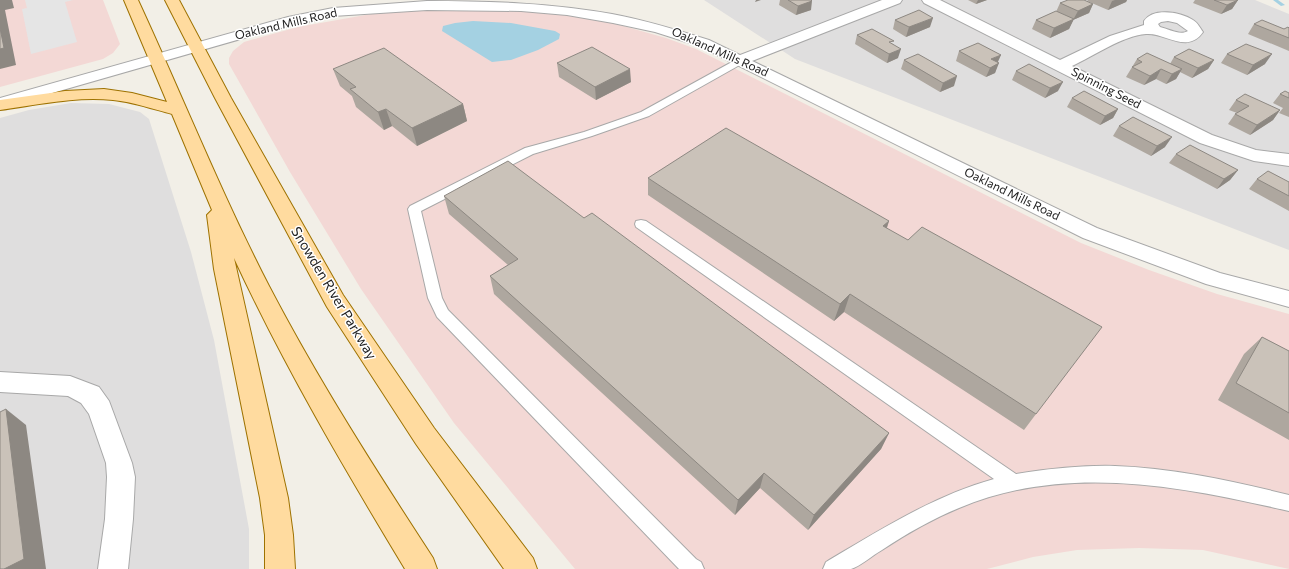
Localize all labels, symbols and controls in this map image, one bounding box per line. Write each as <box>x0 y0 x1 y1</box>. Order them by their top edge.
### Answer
street label: Oakland Mills Road <box>233 4 338 42</box>
street label: Oakland Mills Road <box>670 23 771 79</box>
street label: Spinning Seed <box>1069 64 1144 111</box>
street label: Oakland Mills Road <box>962 164 1063 222</box>
street label: Snowden River Parkway <box>288 223 381 362</box>

